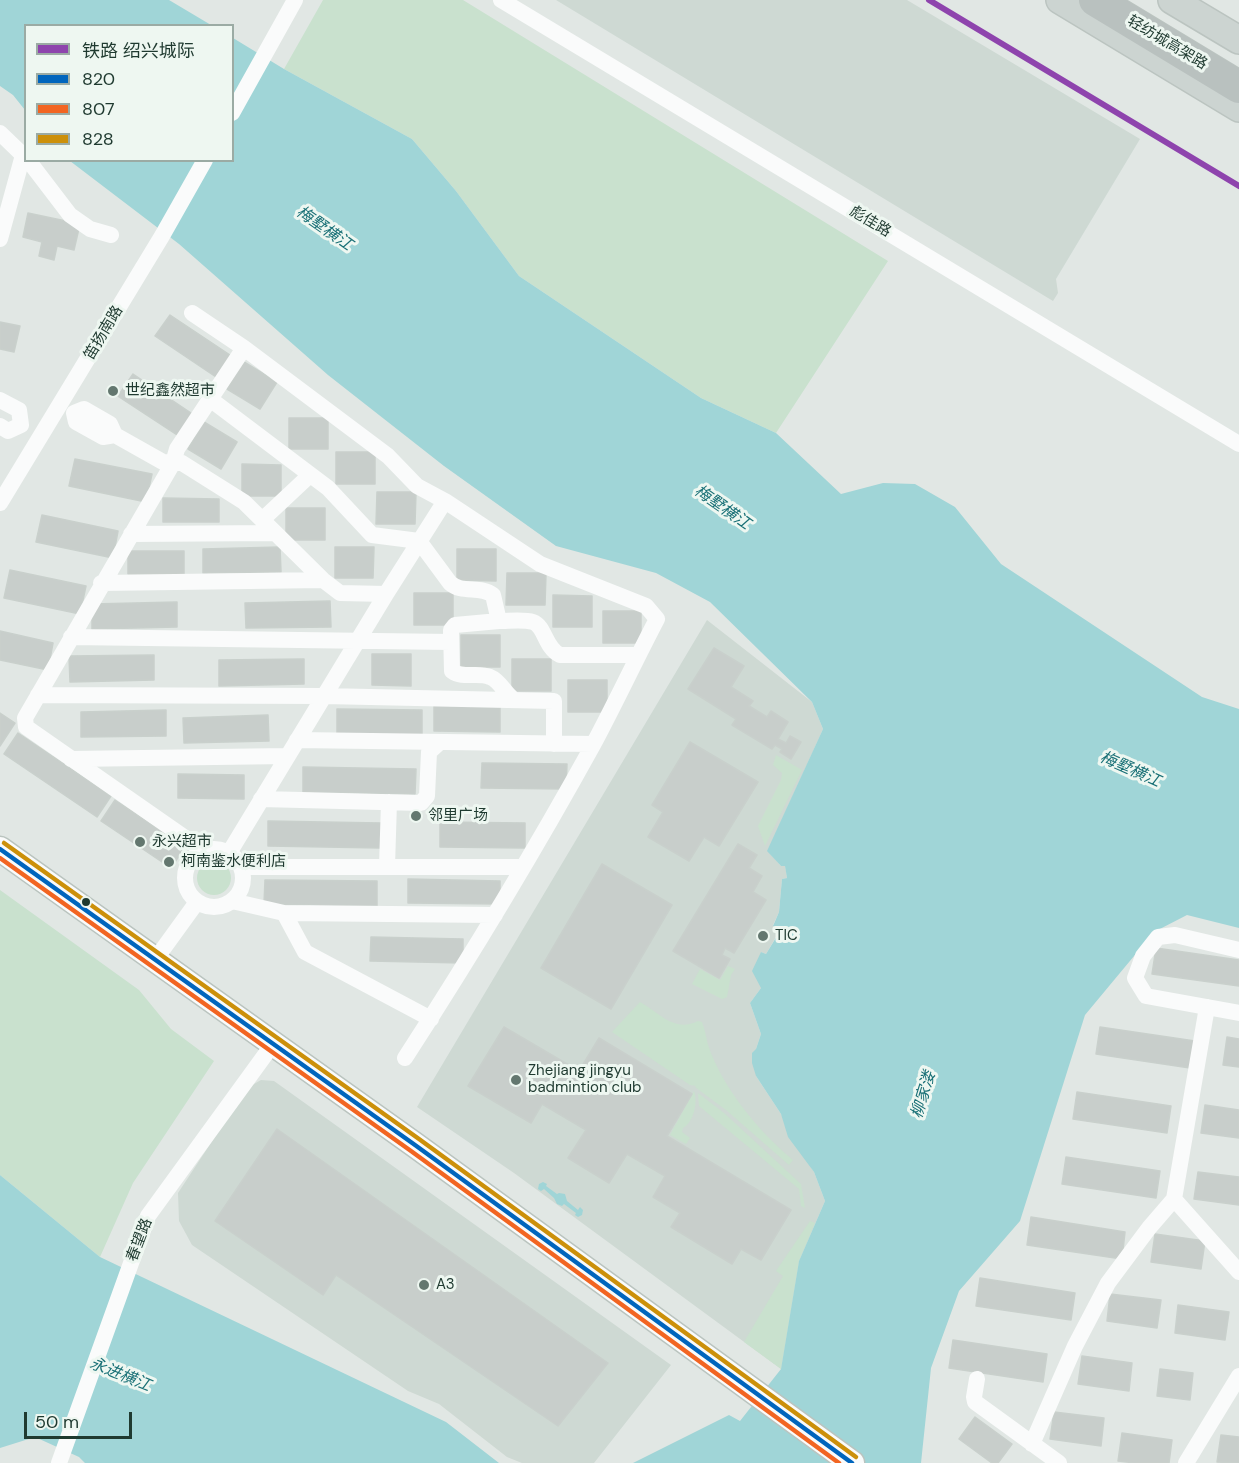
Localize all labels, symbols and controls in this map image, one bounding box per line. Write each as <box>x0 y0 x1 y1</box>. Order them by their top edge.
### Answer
street label: 轻纺城高架路 <box>1124 12 1210 74</box>
legend <box>24 24 234 162</box>
text: 铁路 绍兴城际 <box>82 39 195 63</box>
text: 820 <box>82 67 115 91</box>
text: 807 <box>82 97 115 121</box>
text: 828 <box>82 127 114 151</box>
water label: 梅墅横江 <box>292 203 356 255</box>
street label: 彪佳路 <box>846 203 894 241</box>
street label: 笛扬南路 <box>81 303 127 363</box>
place label: 世纪鑫然超市 <box>125 382 215 400</box>
marker: 世纪鑫然超市 <box>106 384 120 398</box>
water label: 梅墅横江 <box>690 482 754 534</box>
water label: 梅墅横江 <box>1097 748 1163 792</box>
place label: 邻里广场 <box>428 807 488 825</box>
marker: 邻里广场 <box>409 809 423 823</box>
place label: 永兴超市 <box>152 833 212 851</box>
marker: 永兴超市 <box>133 835 147 849</box>
place label: 柯南鉴水便利店 <box>181 853 286 871</box>
marker: 柯南鉴水便利店 <box>162 855 176 869</box>
unlabelled marker <box>80 896 92 908</box>
place label: TIC <box>775 927 798 945</box>
marker: TIC <box>756 929 770 943</box>
place label: Zhejiang jingyu badmintion club <box>528 1062 641 1097</box>
water label: 柳家溇 <box>908 1069 940 1121</box>
marker: Zhejiang jingyu badmintion club <box>509 1073 523 1087</box>
street label: 春望路 <box>124 1216 156 1264</box>
place label: A3 <box>436 1276 455 1294</box>
marker: A3 <box>417 1278 431 1292</box>
water label: 永进横江 <box>87 1354 153 1396</box>
scale bar <box>27 1400 135 1438</box>
text: 50 m <box>35 1410 79 1434</box>

